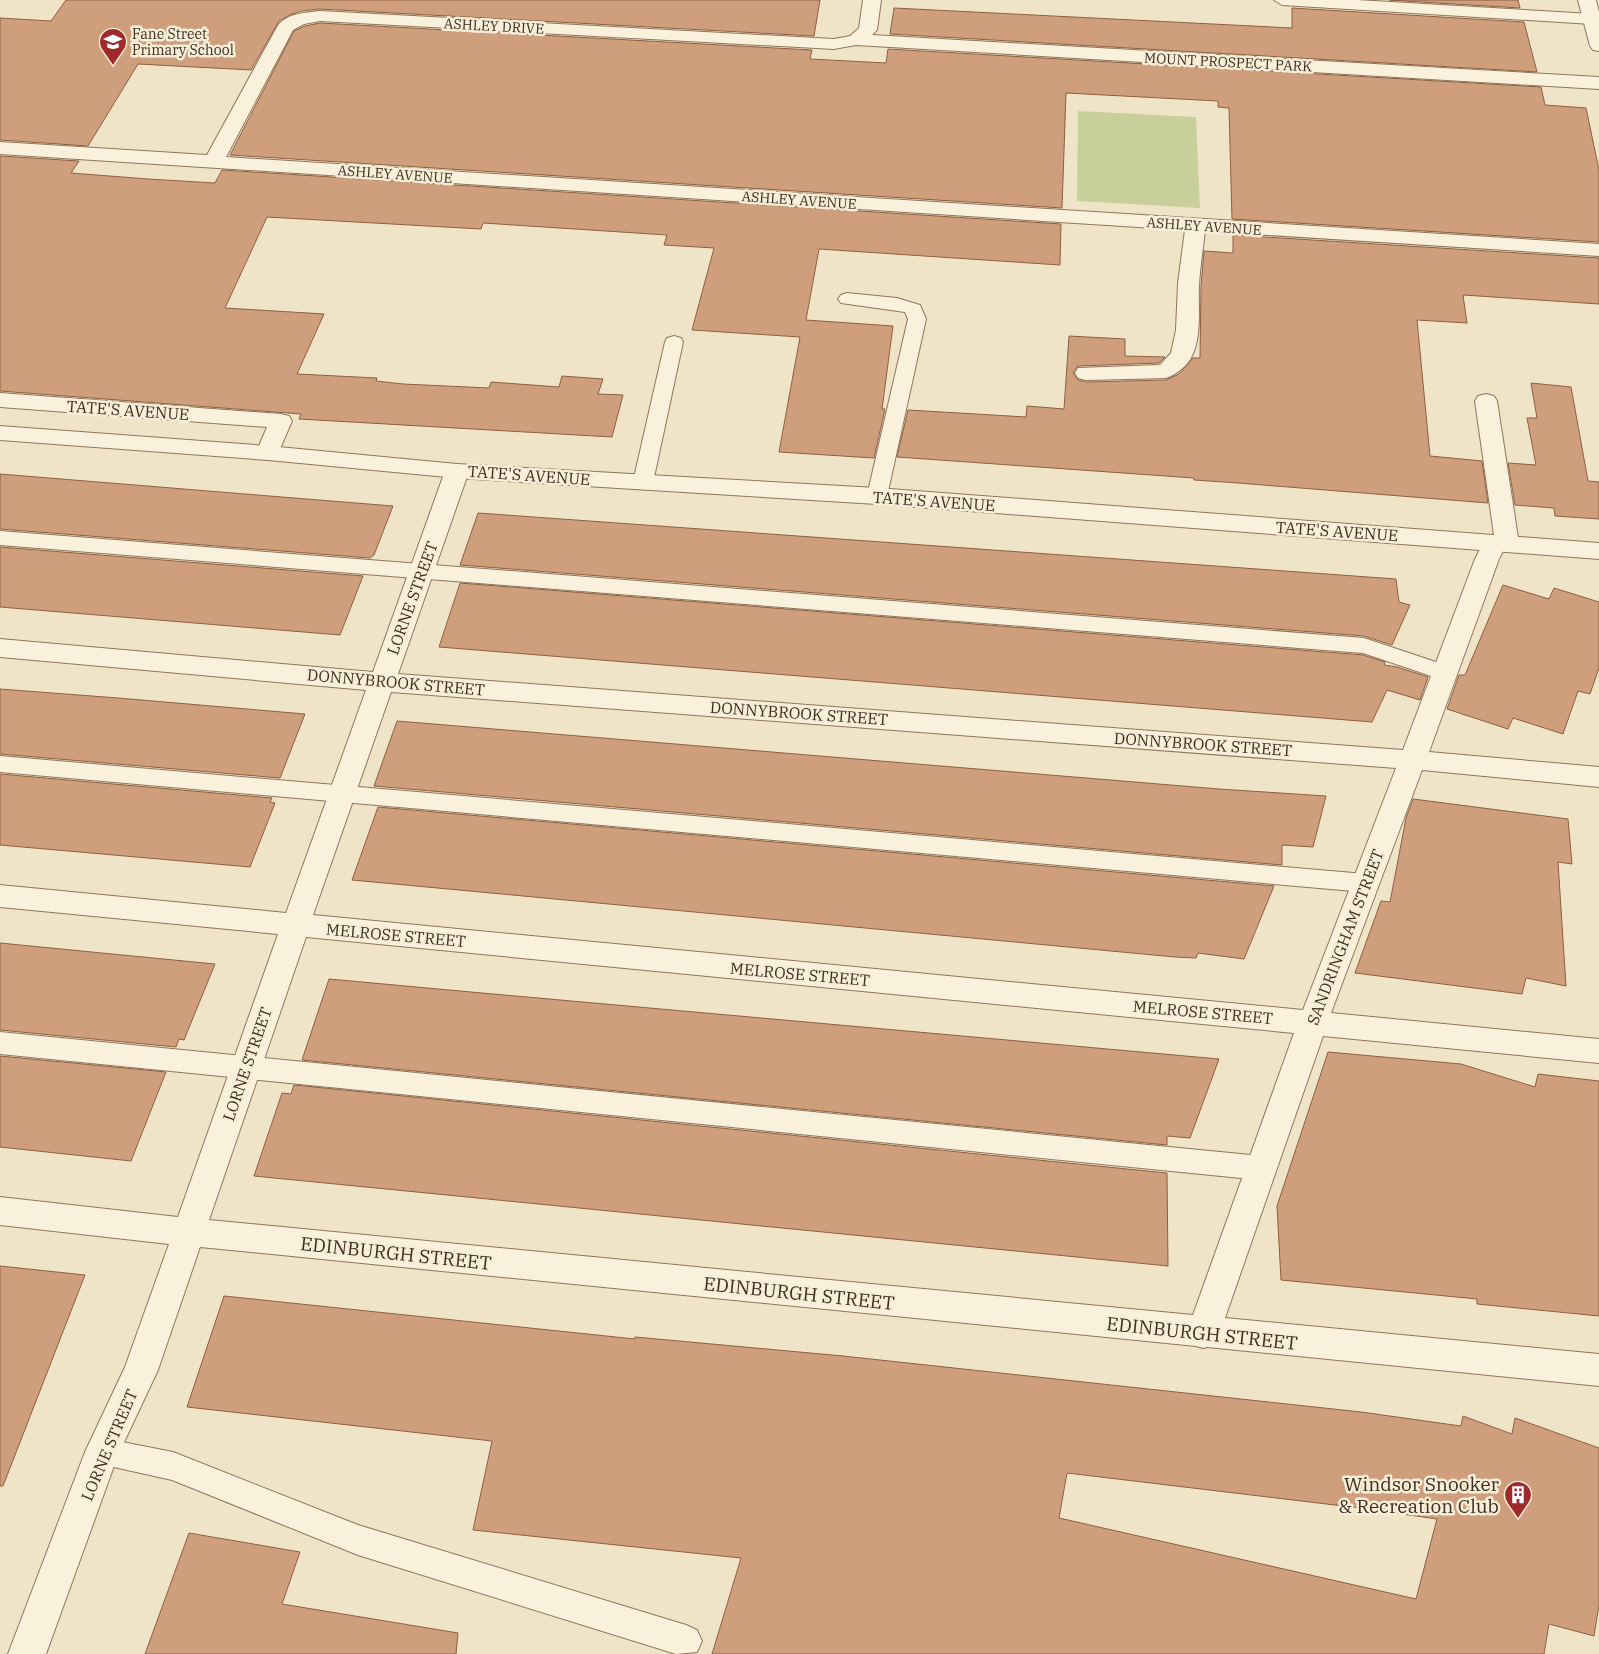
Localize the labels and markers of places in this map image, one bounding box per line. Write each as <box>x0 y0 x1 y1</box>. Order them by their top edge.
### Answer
place label: Fane Street Primary School <box>132 25 234 59</box>
school or university icon: Fane Street Primary School <box>98 27 128 66</box>
place label: Windsor Snooker & Recreation Club <box>1339 1472 1500 1518</box>
building icon: Windsor Snooker & Recreation Club <box>1503 1480 1533 1519</box>

